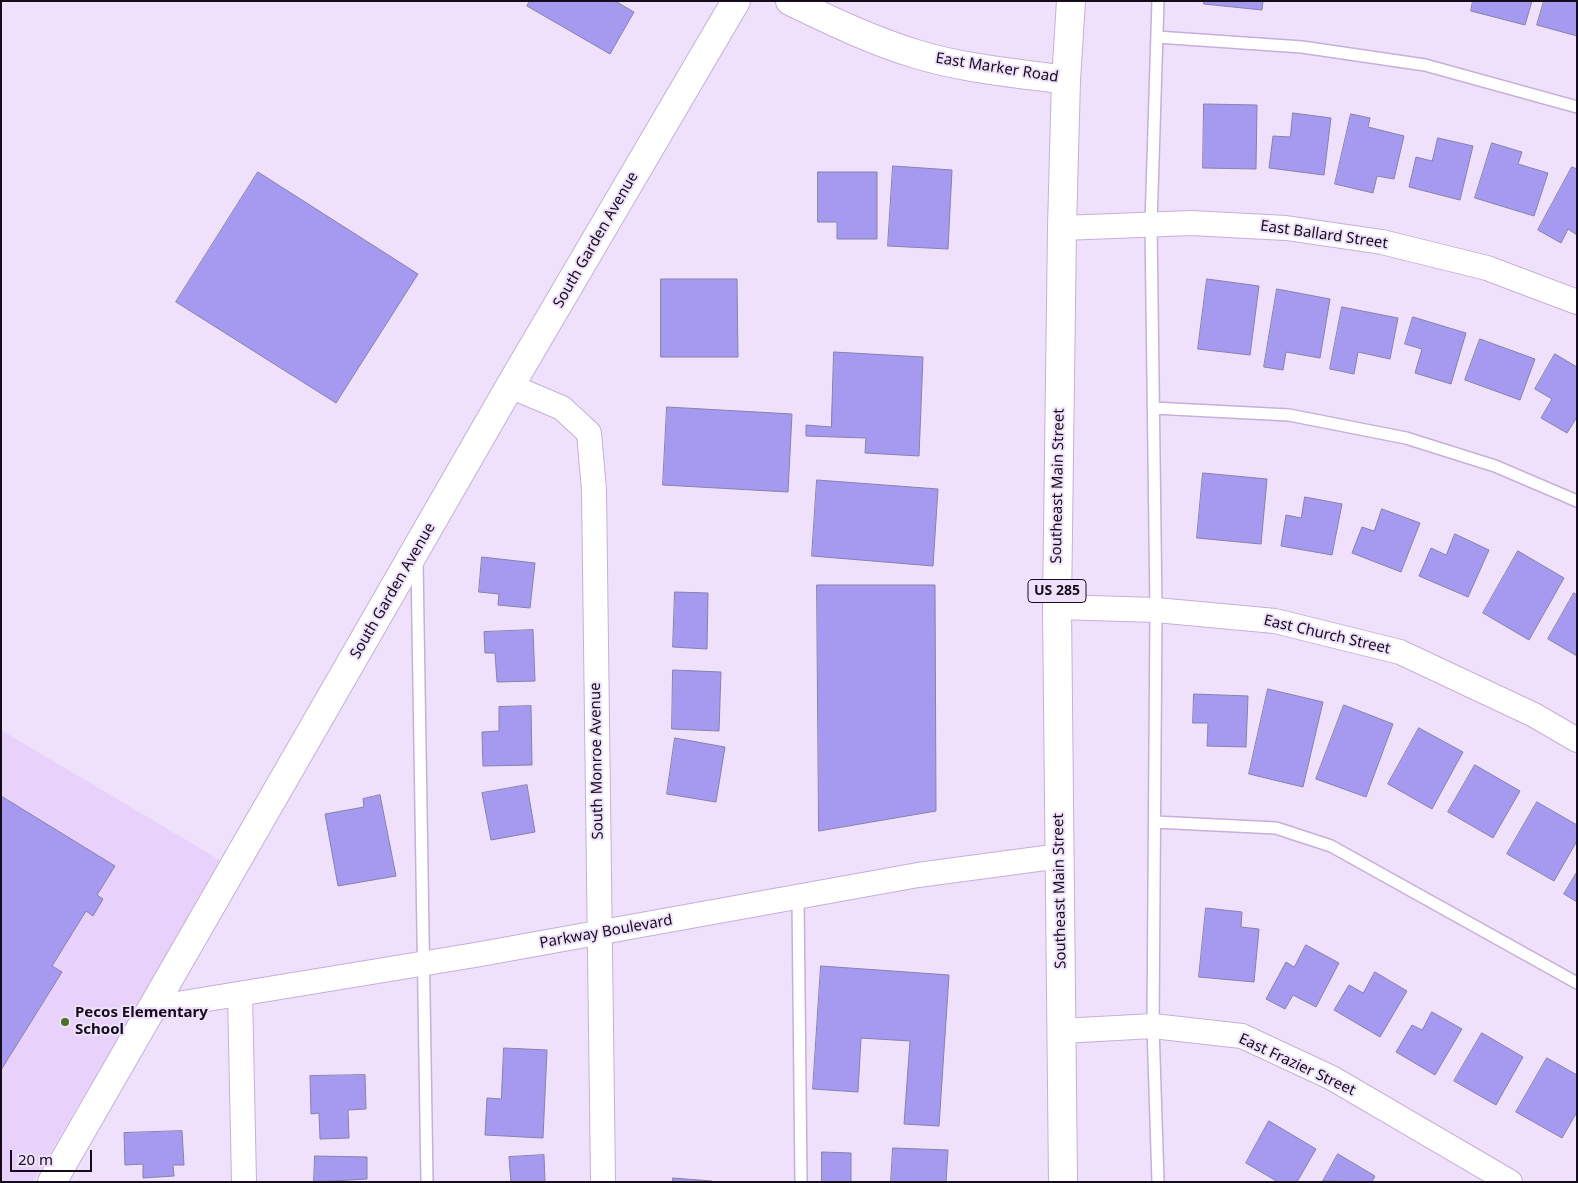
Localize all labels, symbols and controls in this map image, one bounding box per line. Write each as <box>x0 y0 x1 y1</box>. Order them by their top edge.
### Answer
street label: East Marker Road <box>934 49 1060 87</box>
street label: South Garden Avenue <box>550 169 642 311</box>
street label: East Ballard Street <box>1259 217 1389 253</box>
street label: Southeast Main Street <box>1048 408 1068 564</box>
street label: South Garden Avenue <box>347 520 439 662</box>
road number: US 285 <box>1028 580 1086 602</box>
street label: East Church Street <box>1262 612 1392 658</box>
street label: South Monroe Avenue <box>587 682 607 840</box>
street label: Southeast Main Street <box>1050 813 1070 969</box>
street label: Parkway Boulevard <box>538 911 674 953</box>
place label: Pecos Elementary School <box>75 1004 208 1039</box>
marker: Pecos Elementary School <box>59 1016 71 1028</box>
street label: East Frazier Street <box>1236 1030 1358 1100</box>
scale bar <box>12 1140 95 1172</box>
text: 20 m <box>18 1149 53 1169</box>

